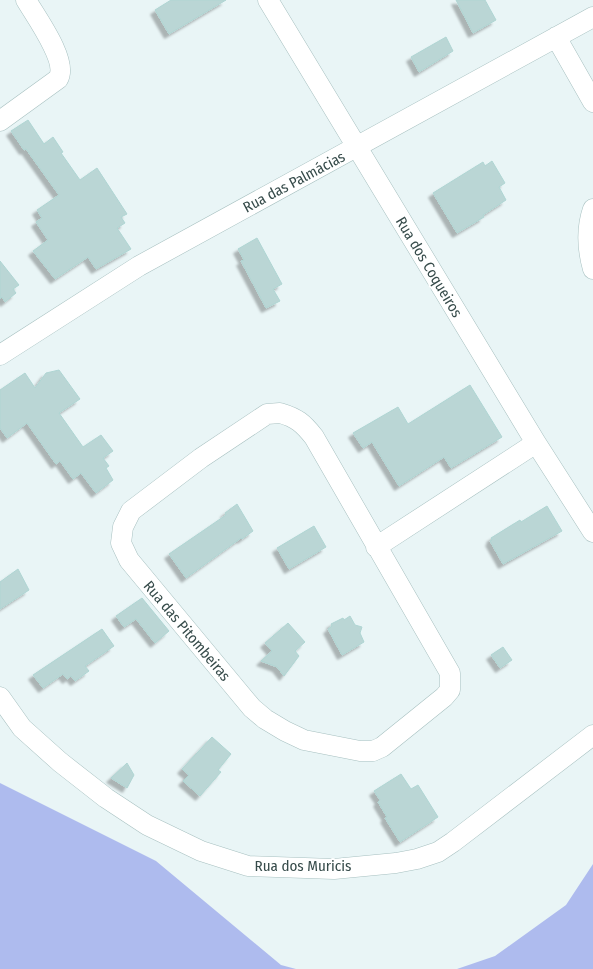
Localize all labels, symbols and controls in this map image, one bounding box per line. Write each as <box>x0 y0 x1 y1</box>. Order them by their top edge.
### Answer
street label: Rua das Palmácias <box>240 148 348 216</box>
street label: Rua dos Coqueiros <box>392 213 466 321</box>
street label: Rua das Pitombeiras <box>140 577 234 685</box>
street label: Rua dos Muricis <box>255 857 351 875</box>

